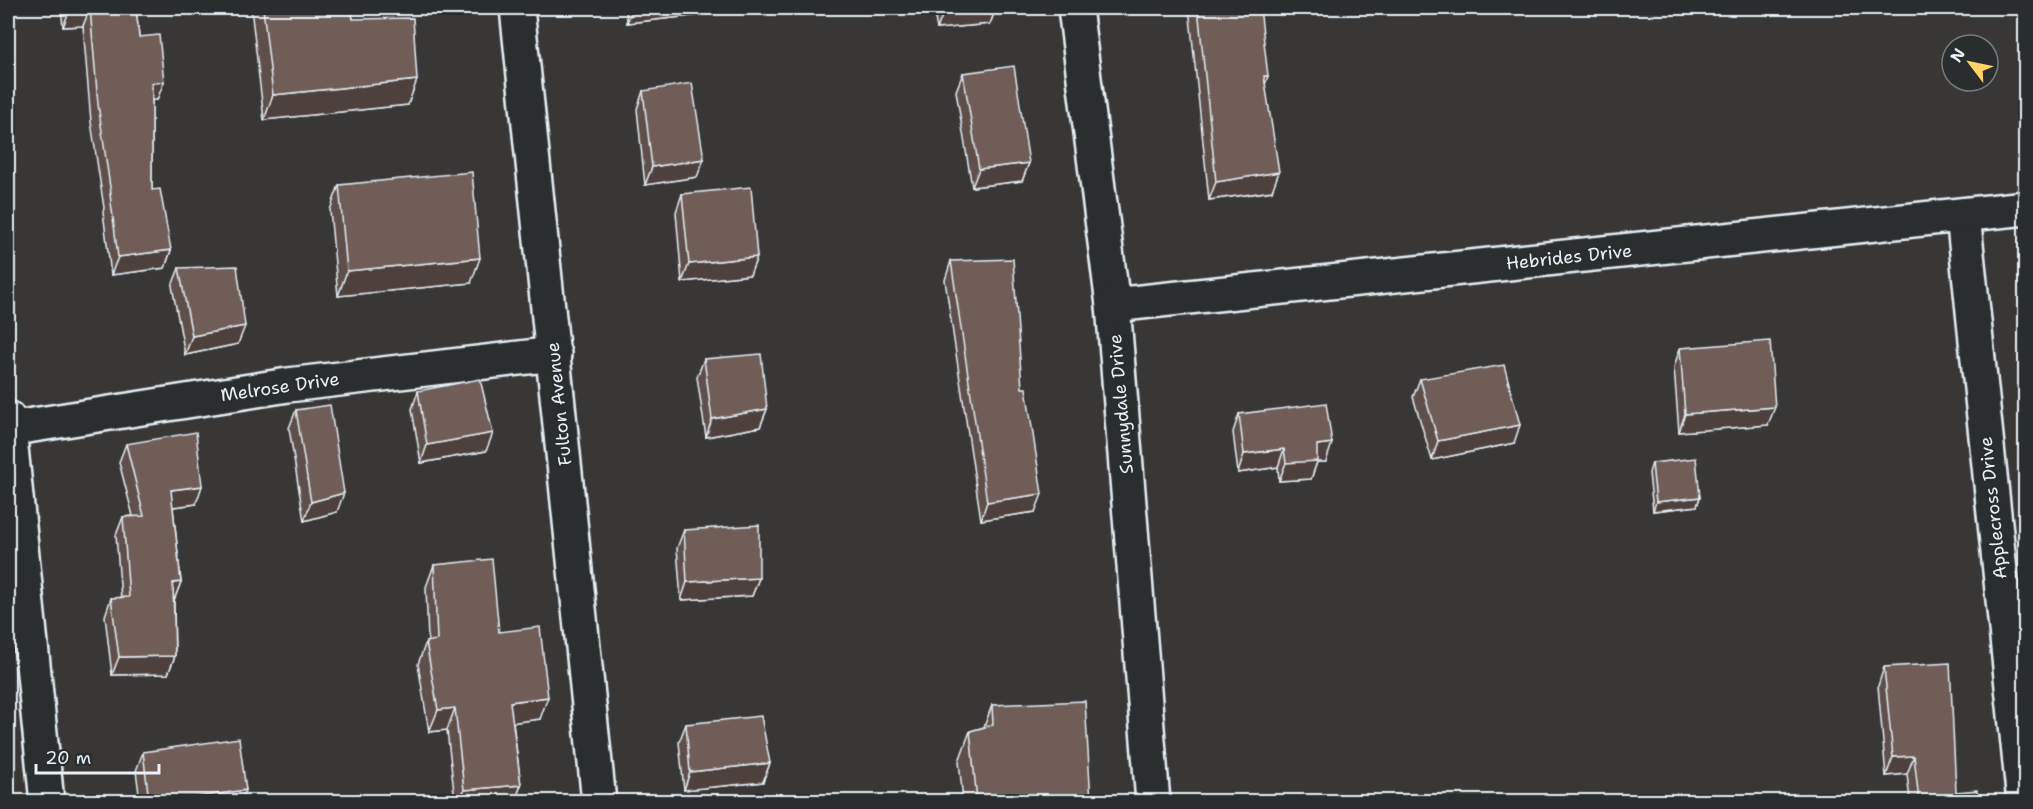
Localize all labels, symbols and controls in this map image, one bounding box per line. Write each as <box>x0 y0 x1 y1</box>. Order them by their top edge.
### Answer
north arrow <box>1940 33 2000 93</box>
text: N <box>1945 44 1970 66</box>
street label: Hebrides Drive <box>1505 238 1633 276</box>
street label: Sunnydale Drive <box>1103 333 1139 475</box>
street label: Fulton Avenue <box>541 341 577 467</box>
street label: Melrose Drive <box>219 367 341 407</box>
street label: Applecross Drive <box>1974 435 2012 581</box>
scale bar <box>36 737 159 775</box>
text: 20 m <box>45 746 91 770</box>

